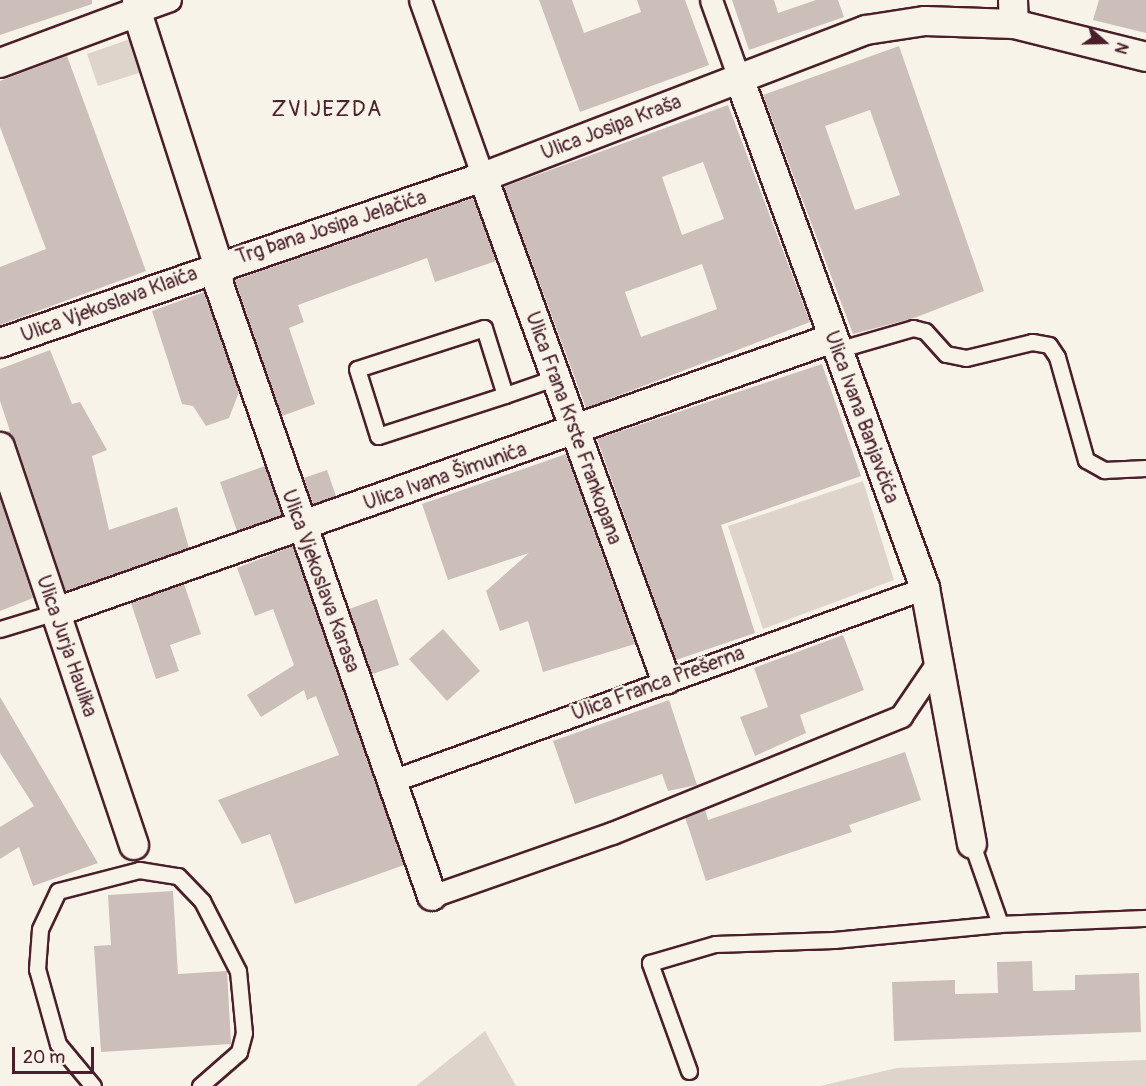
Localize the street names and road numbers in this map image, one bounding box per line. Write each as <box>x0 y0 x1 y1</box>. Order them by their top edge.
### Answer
street label: Ulica Josipa Kraša <box>538 89 684 165</box>
street label: Trg bana Josipa Jelačića <box>233 185 429 269</box>
street label: Ulica Vjekoslava Klaića <box>18 261 200 347</box>
street label: Ulica Frana Krste Frankopana <box>521 308 627 548</box>
street label: Ulica Ivana Banjavčića <box>820 328 904 506</box>
street label: Ulica Ivana Šimunića <box>360 437 530 515</box>
street label: Ulica Vjekoslava Karasa <box>277 486 365 676</box>
street label: Ulica Jurja Haulika <box>32 572 102 720</box>
street label: Ulica Franca Prešerna <box>568 641 748 725</box>

